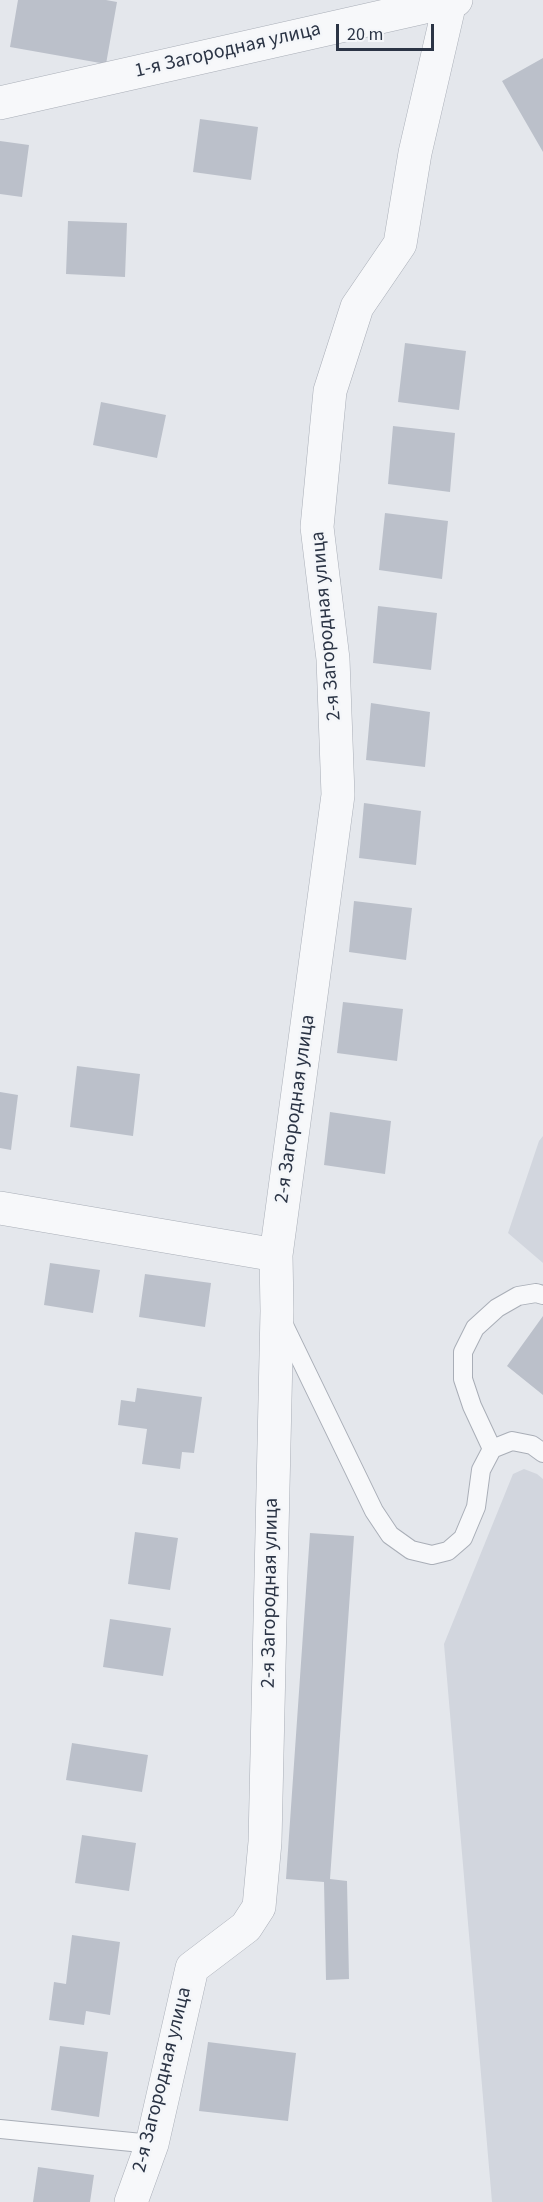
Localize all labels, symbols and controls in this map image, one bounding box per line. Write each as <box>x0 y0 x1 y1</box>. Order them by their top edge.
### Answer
scale bar <box>339 12 436 50</box>
street label: 1-я Загородная улица <box>133 18 323 84</box>
text: 20 m <box>347 22 383 47</box>
street label: 2-я Загородная улица <box>307 530 347 722</box>
street label: 2-я Загородная улица <box>271 1013 321 1205</box>
street label: 2-я Загородная улица <box>257 1498 285 1688</box>
street label: 2-я Загородная улица <box>128 1985 198 2175</box>

